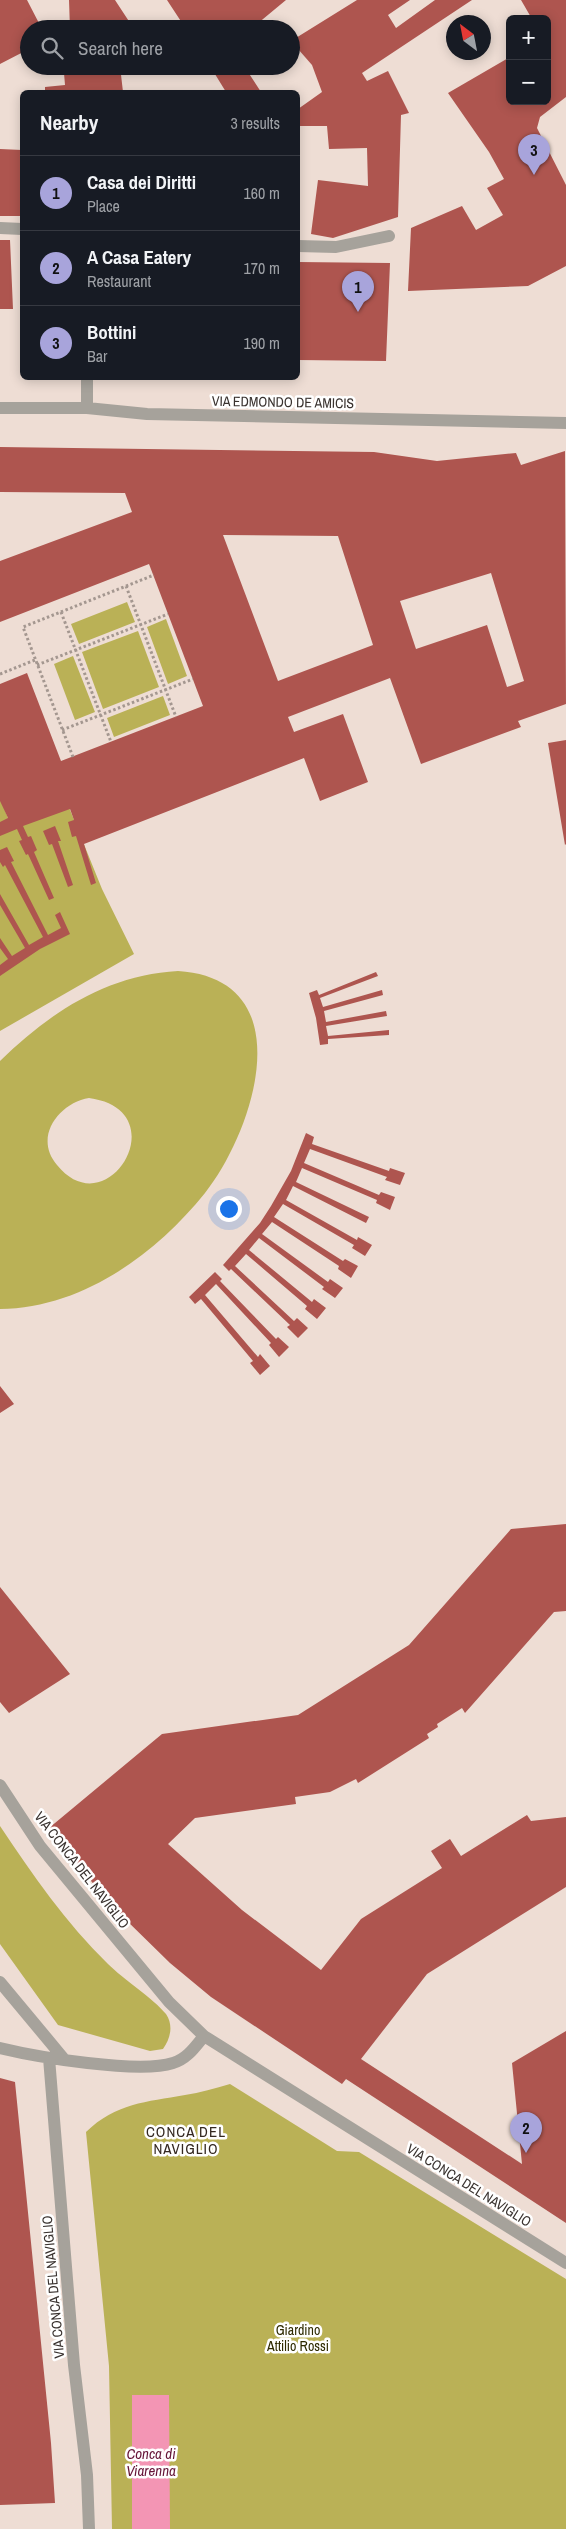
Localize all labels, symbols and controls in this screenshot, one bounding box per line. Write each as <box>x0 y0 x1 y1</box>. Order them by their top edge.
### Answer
north arrow <box>446 15 491 60</box>
map controls <box>506 15 551 105</box>
button: + <box>506 15 551 60</box>
search box <box>20 20 300 75</box>
icon: search <box>38 34 66 62</box>
text: Search here <box>78 35 163 61</box>
button: − <box>506 60 551 105</box>
text: Nearby <box>40 108 98 137</box>
text: 3 results <box>230 112 280 134</box>
pin: 3 <box>518 134 550 175</box>
text: Casa dei Diritti <box>87 169 196 195</box>
text: 1 <box>52 182 60 204</box>
text: 160 m <box>244 182 280 204</box>
text: Place <box>87 195 120 217</box>
text: A Casa Eatery <box>87 244 191 270</box>
text: 2 <box>52 257 60 279</box>
text: 170 m <box>244 257 280 279</box>
text: Restaurant <box>87 270 151 292</box>
pin: 1 <box>342 271 374 312</box>
text: Bottini <box>87 319 136 345</box>
text: 3 <box>52 332 60 354</box>
text: 190 m <box>244 332 280 354</box>
text: Bar <box>87 345 107 367</box>
street label: VIA EDMONDO DE AMICIS <box>212 392 355 412</box>
your location <box>216 1196 242 1222</box>
street label: VIA CONCA DEL NAVIGLIO <box>31 1808 133 1932</box>
pin: 2 <box>510 2112 542 2153</box>
district label: CONCA DEL NAVIGLIO <box>146 2121 226 2159</box>
street label: VIA CONCA DEL NAVIGLIO <box>403 2139 535 2231</box>
street label: VIA CONCA DEL NAVIGLIO <box>38 2215 68 2359</box>
park label: Giardino Attilio Rossi <box>266 2321 329 2355</box>
water label: Conca di Viarenna <box>126 2443 176 2481</box>

